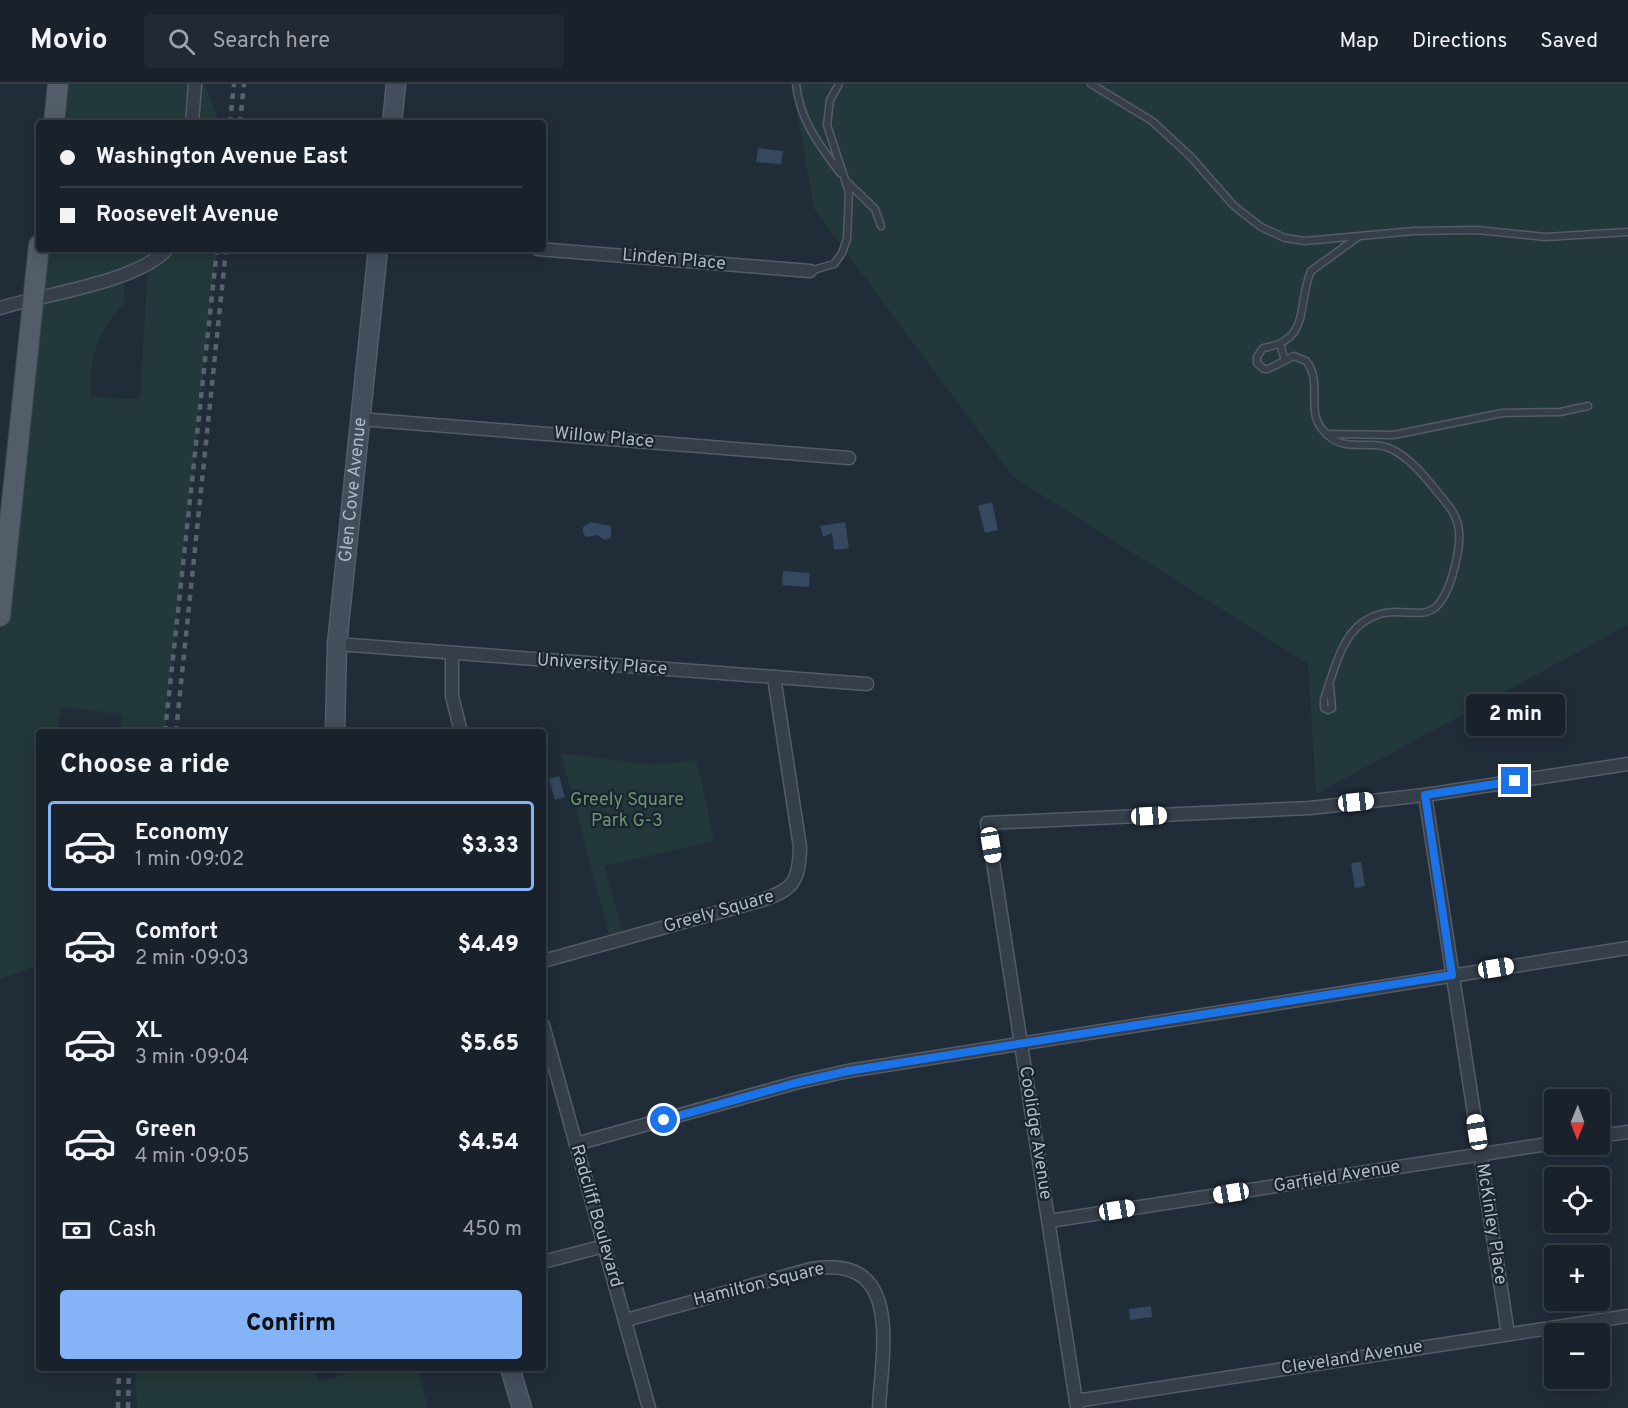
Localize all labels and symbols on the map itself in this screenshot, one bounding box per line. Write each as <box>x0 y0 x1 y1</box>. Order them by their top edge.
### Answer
street label: Linden Place <box>621 244 727 276</box>
street label: Glen Cove Avenue <box>334 416 372 563</box>
street label: Willow Place <box>553 422 655 454</box>
street label: University Place <box>536 649 668 681</box>
callout: 2 min <box>1466 694 1564 736</box>
route end <box>1501 767 1528 794</box>
park label: Greely Square Park G-3 <box>570 789 684 833</box>
car <box>1337 791 1375 813</box>
car <box>1131 806 1167 826</box>
car <box>979 826 1003 864</box>
street label: Greely Square <box>661 885 777 939</box>
car <box>1477 956 1515 980</box>
street label: Coolidge Avenue <box>1013 1065 1057 1201</box>
north arrow <box>1544 1089 1610 1155</box>
route start <box>650 1106 677 1133</box>
car <box>1465 1113 1489 1151</box>
street label: Radcliff Boulevard <box>565 1142 627 1290</box>
street label: Garfield Avenue <box>1272 1156 1402 1198</box>
street label: McKinley Place <box>1470 1162 1512 1286</box>
car <box>1212 1181 1250 1205</box>
car <box>1098 1198 1136 1222</box>
street label: Hamilton Square <box>691 1258 827 1312</box>
street label: Cleveland Avenue <box>1280 1335 1424 1381</box>

